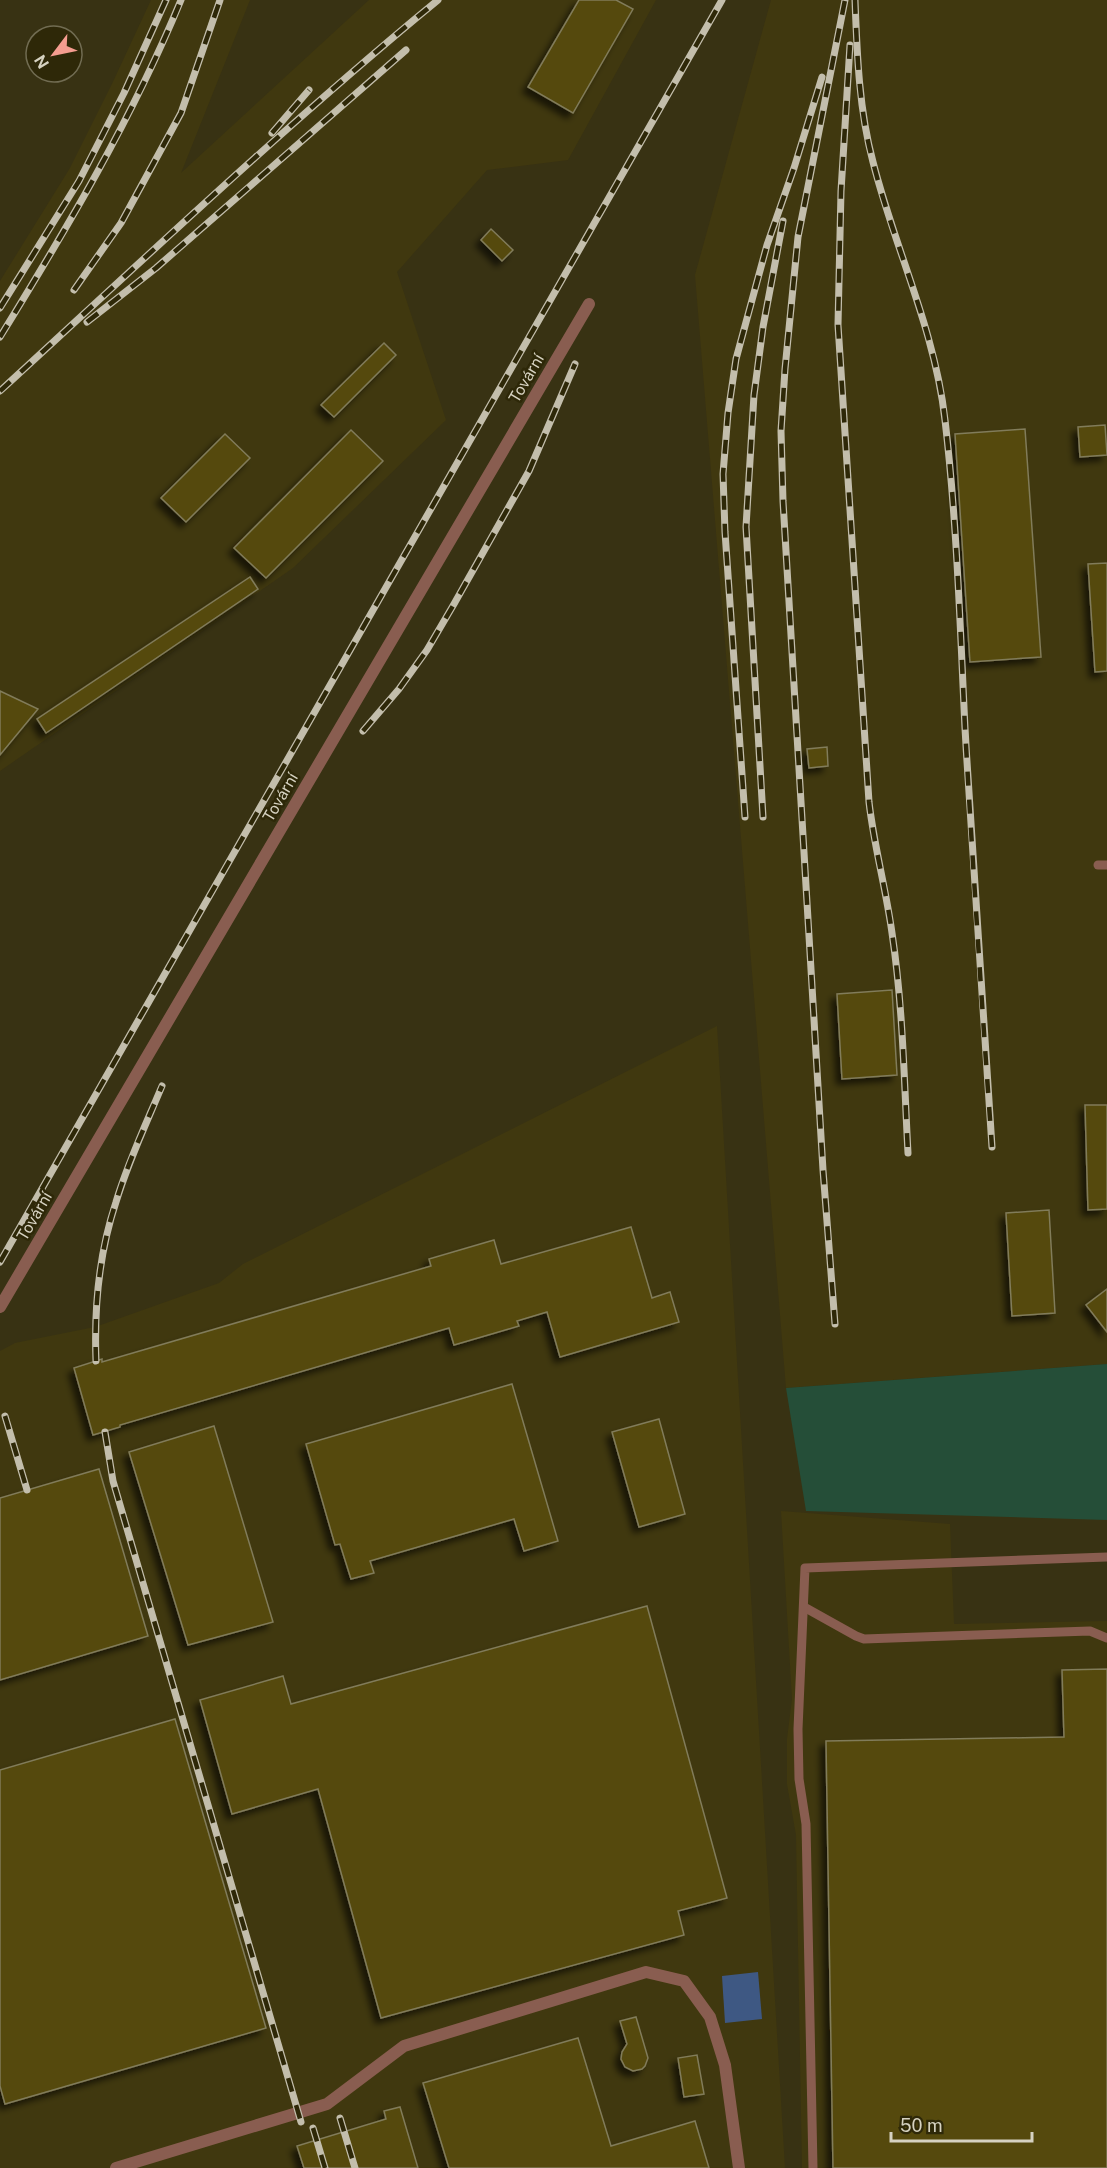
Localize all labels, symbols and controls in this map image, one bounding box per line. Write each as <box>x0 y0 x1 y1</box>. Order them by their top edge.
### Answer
north arrow <box>24 24 84 84</box>
text: N <box>30 51 53 72</box>
street label: Tovární <box>505 349 549 406</box>
street label: Tovární <box>259 768 303 825</box>
street label: Tovární <box>13 1187 57 1244</box>
scale bar <box>891 2105 1032 2143</box>
text: 50 m <box>900 2115 943 2136</box>

